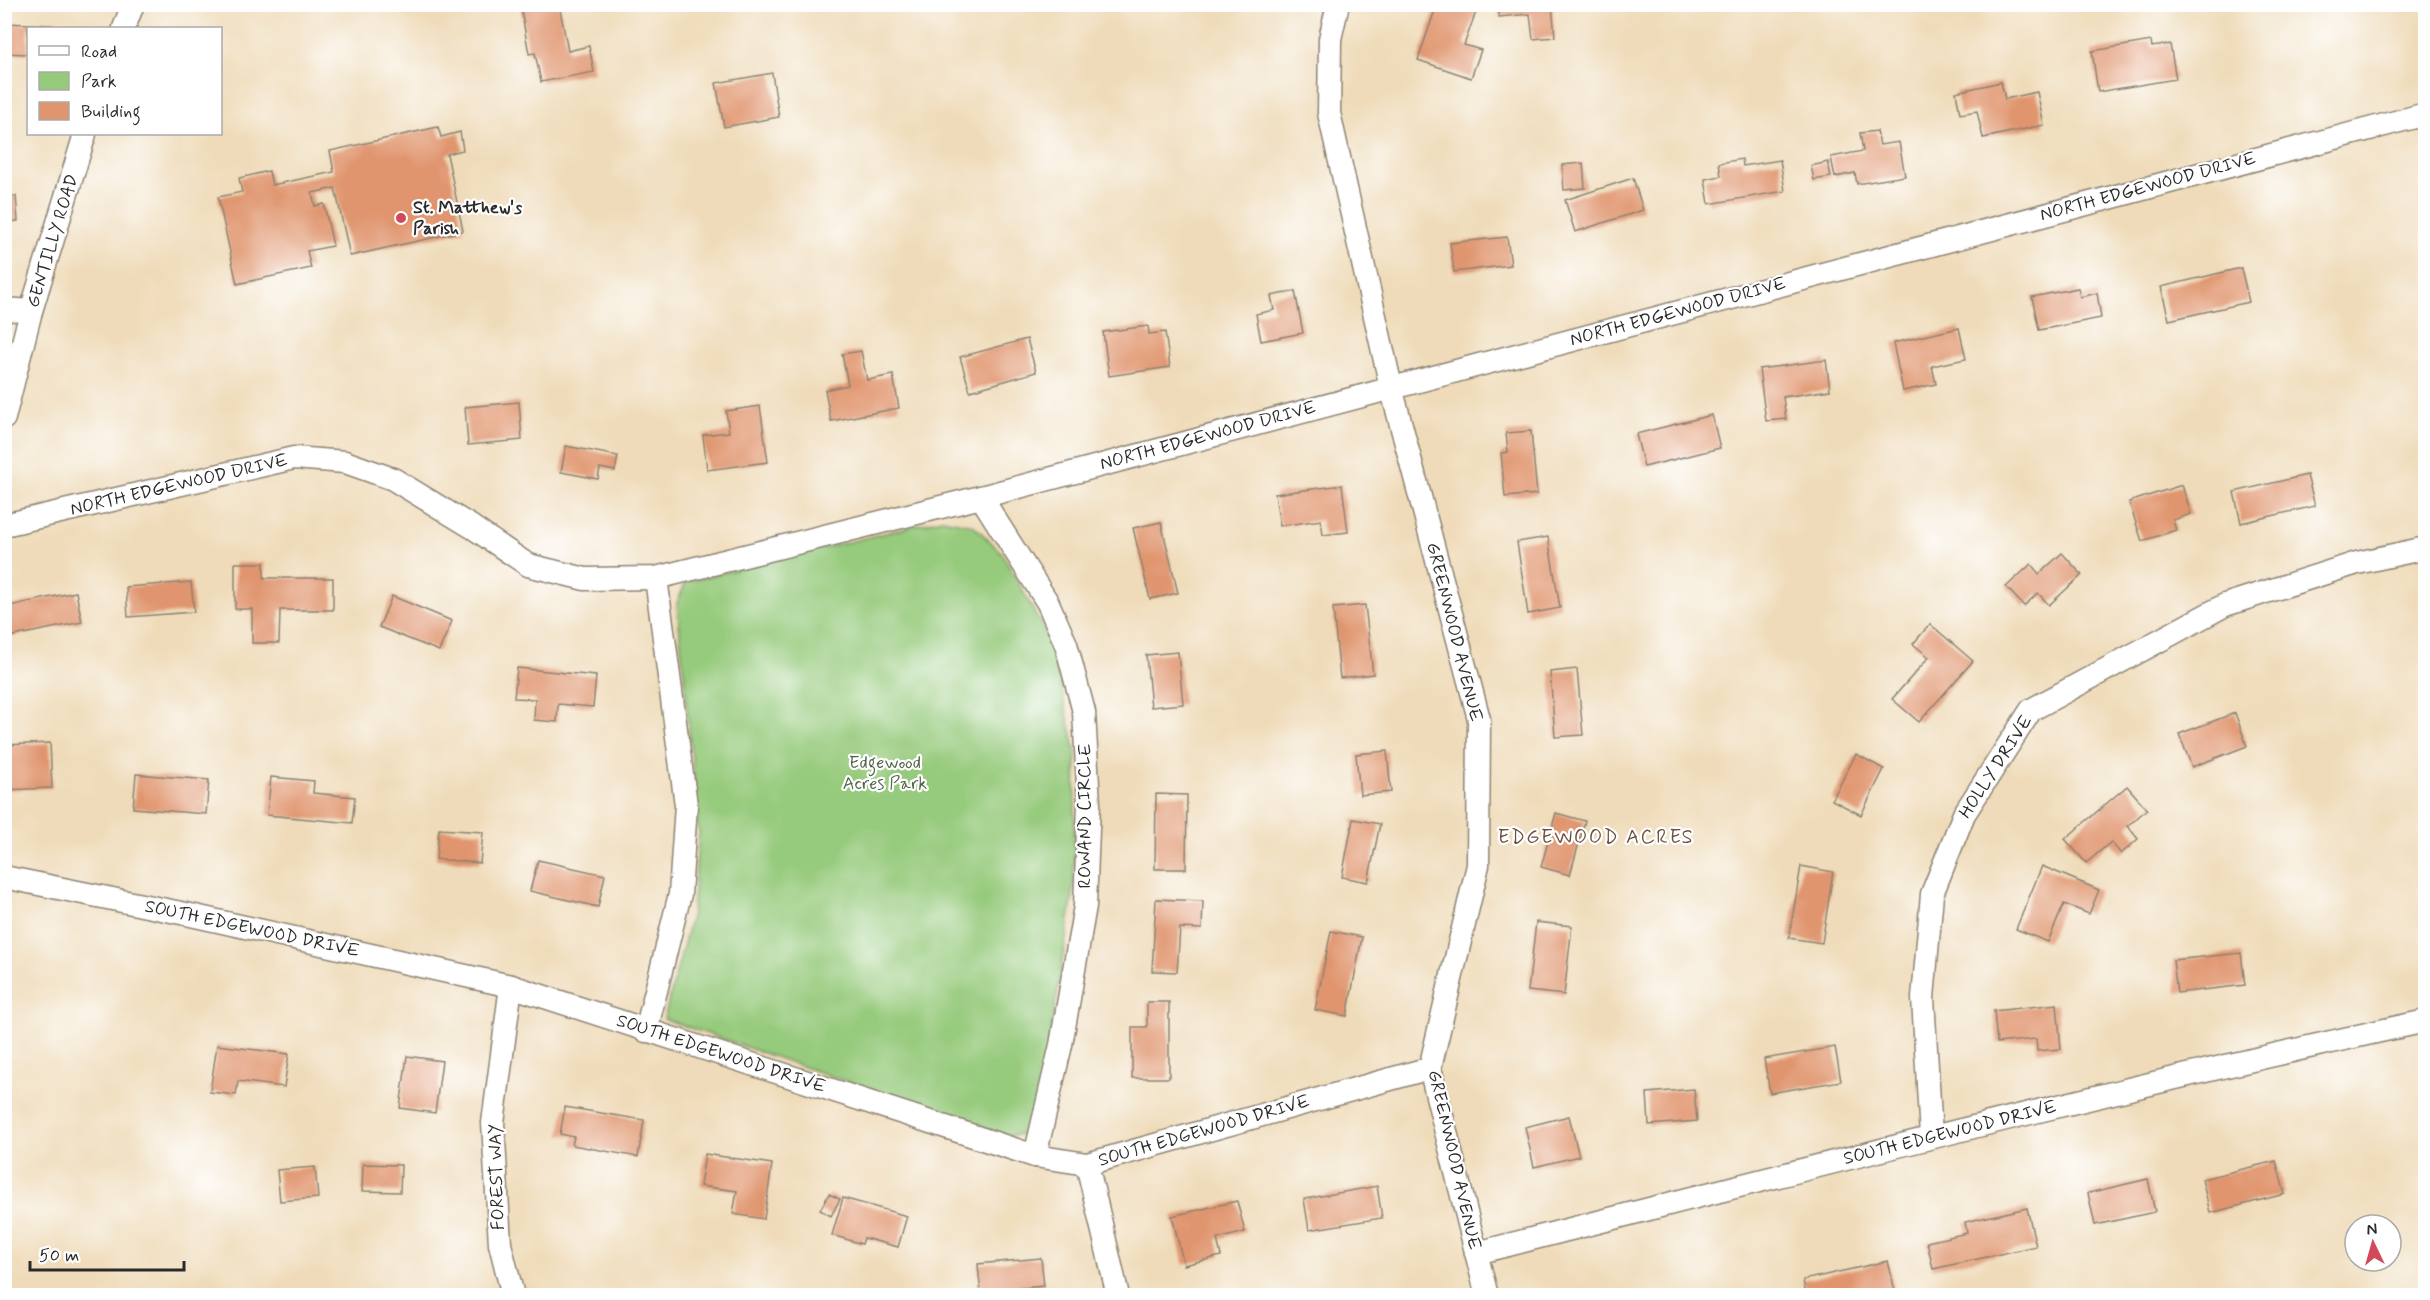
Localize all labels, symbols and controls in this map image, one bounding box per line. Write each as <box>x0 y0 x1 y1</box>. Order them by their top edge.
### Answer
legend <box>27 27 222 135</box>
text: Road <box>81 40 117 64</box>
text: Park <box>81 70 117 94</box>
text: Building <box>81 100 141 126</box>
street label: NORTH EDGEWOOD DRIVE <box>2037 147 2259 227</box>
street label: GENTILLY ROAD <box>21 171 85 311</box>
place label: St. Matthew's Parish <box>413 196 522 241</box>
marker: St. Matthew's Parish <box>394 211 408 225</box>
street label: NORTH EDGEWOOD DRIVE <box>1567 272 1789 352</box>
street label: NORTH EDGEWOOD DRIVE <box>1097 396 1319 476</box>
street label: NORTH EDGEWOOD DRIVE <box>68 448 290 522</box>
street label: GREENWOOD AVENUE <box>1420 540 1488 724</box>
street label: HOLLY DRIVE <box>1954 711 2038 823</box>
street label: ROWAND CIRCLE <box>1073 743 1097 889</box>
park label: Edgewood Acres Park <box>843 751 927 796</box>
district label: EDGEWOOD ACRES <box>1498 824 1694 851</box>
street label: SOUTH EDGEWOOD DRIVE <box>142 895 362 964</box>
street label: SOUTH EDGEWOOD DRIVE <box>613 1009 829 1099</box>
street label: GREENWOOD AVENUE <box>1422 1068 1486 1253</box>
street label: SOUTH EDGEWOOD DRIVE <box>1096 1089 1313 1173</box>
street label: SOUTH EDGEWOOD DRIVE <box>1841 1095 2059 1171</box>
street label: FOREST WAY <box>483 1124 511 1230</box>
north arrow <box>2343 1213 2403 1273</box>
text: N <box>2366 1219 2378 1240</box>
scale bar <box>30 1234 184 1272</box>
text: 50 m <box>39 1244 79 1268</box>

